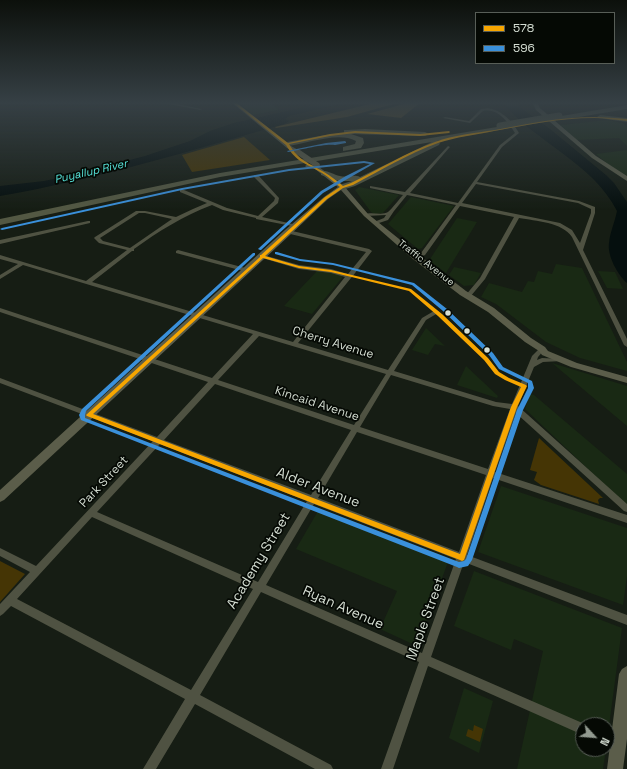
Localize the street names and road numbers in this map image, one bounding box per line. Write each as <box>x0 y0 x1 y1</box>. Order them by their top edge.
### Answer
street label: Traffic Avenue <box>396 237 456 289</box>
street label: Cherry Avenue <box>291 324 375 362</box>
street label: Kincaid Avenue <box>273 384 361 424</box>
street label: Park Street <box>77 453 131 511</box>
street label: Alder Avenue <box>274 464 362 512</box>
street label: Academy Street <box>224 510 294 612</box>
street label: Maple Street <box>403 575 449 663</box>
street label: Ryan Avenue <box>300 583 386 633</box>

